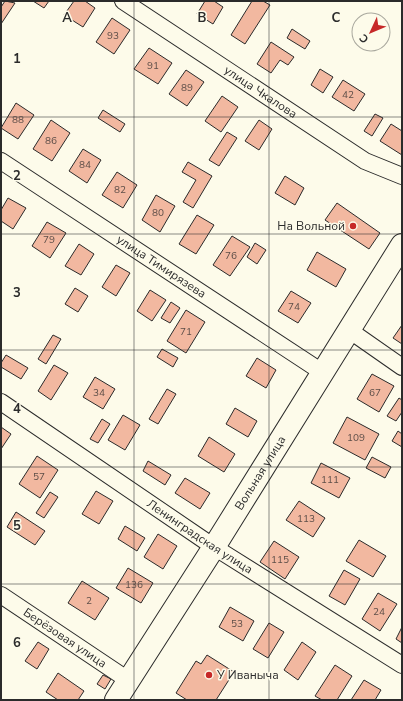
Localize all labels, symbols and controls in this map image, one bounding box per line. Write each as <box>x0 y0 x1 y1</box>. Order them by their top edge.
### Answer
text: A <box>62 9 72 27</box>
text: B <box>198 9 207 27</box>
text: C <box>332 9 341 27</box>
north arrow <box>351 12 391 52</box>
house number: 93 <box>107 29 119 43</box>
text: С <box>356 30 372 47</box>
text: 1 <box>13 50 21 68</box>
house number: 91 <box>147 59 159 73</box>
street label: улица Чкалова <box>221 62 300 122</box>
house number: 89 <box>181 81 193 95</box>
house number: 42 <box>342 88 354 102</box>
house number: 88 <box>12 113 24 127</box>
house number: 86 <box>45 134 57 148</box>
house number: 84 <box>79 158 91 172</box>
text: 2 <box>13 167 21 185</box>
house number: 82 <box>114 183 126 197</box>
house number: 80 <box>152 206 164 220</box>
place label: На Вольной <box>277 218 345 234</box>
marker: На Вольной <box>348 221 358 231</box>
street label: улица Тимирязева <box>114 231 209 302</box>
house number: 79 <box>43 233 55 247</box>
house number: 76 <box>225 249 237 263</box>
text: 3 <box>13 284 21 302</box>
house number: 74 <box>288 300 300 314</box>
house number: 71 <box>180 325 192 339</box>
house number: 34 <box>93 386 105 400</box>
house number: 67 <box>369 386 381 400</box>
text: 4 <box>13 400 21 418</box>
house number: 109 <box>347 431 365 445</box>
street label: Вольная улица <box>231 433 289 513</box>
house number: 57 <box>33 470 45 484</box>
house number: 111 <box>321 473 339 487</box>
street label: Ленинградская улица <box>144 496 256 577</box>
house number: 113 <box>297 512 315 526</box>
text: 5 <box>13 517 21 535</box>
house number: 115 <box>271 553 289 567</box>
house number: 136 <box>125 578 143 592</box>
house number: 2 <box>86 594 92 608</box>
street label: Берёзовая улица <box>20 604 110 671</box>
house number: 24 <box>373 605 385 619</box>
house number: 53 <box>231 617 243 631</box>
text: 6 <box>13 634 21 652</box>
place label: У Иваныча <box>216 667 279 683</box>
marker: У Иваныча <box>204 670 214 680</box>

